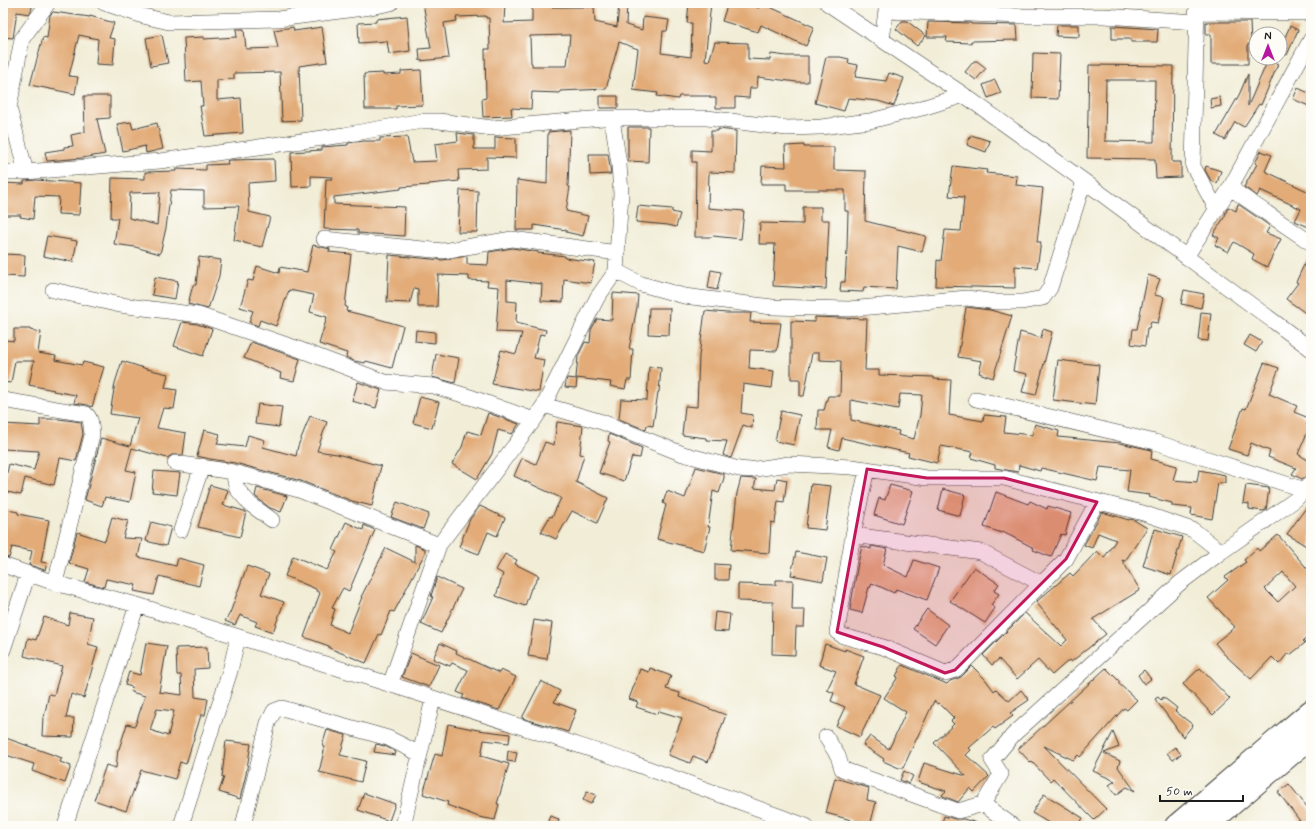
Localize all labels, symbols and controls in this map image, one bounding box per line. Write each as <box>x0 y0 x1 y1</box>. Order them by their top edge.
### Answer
north arrow <box>1248 26 1288 66</box>
text: N <box>1264 30 1272 44</box>
scale bar <box>1160 777 1243 803</box>
text: 50 m <box>1166 784 1193 800</box>

